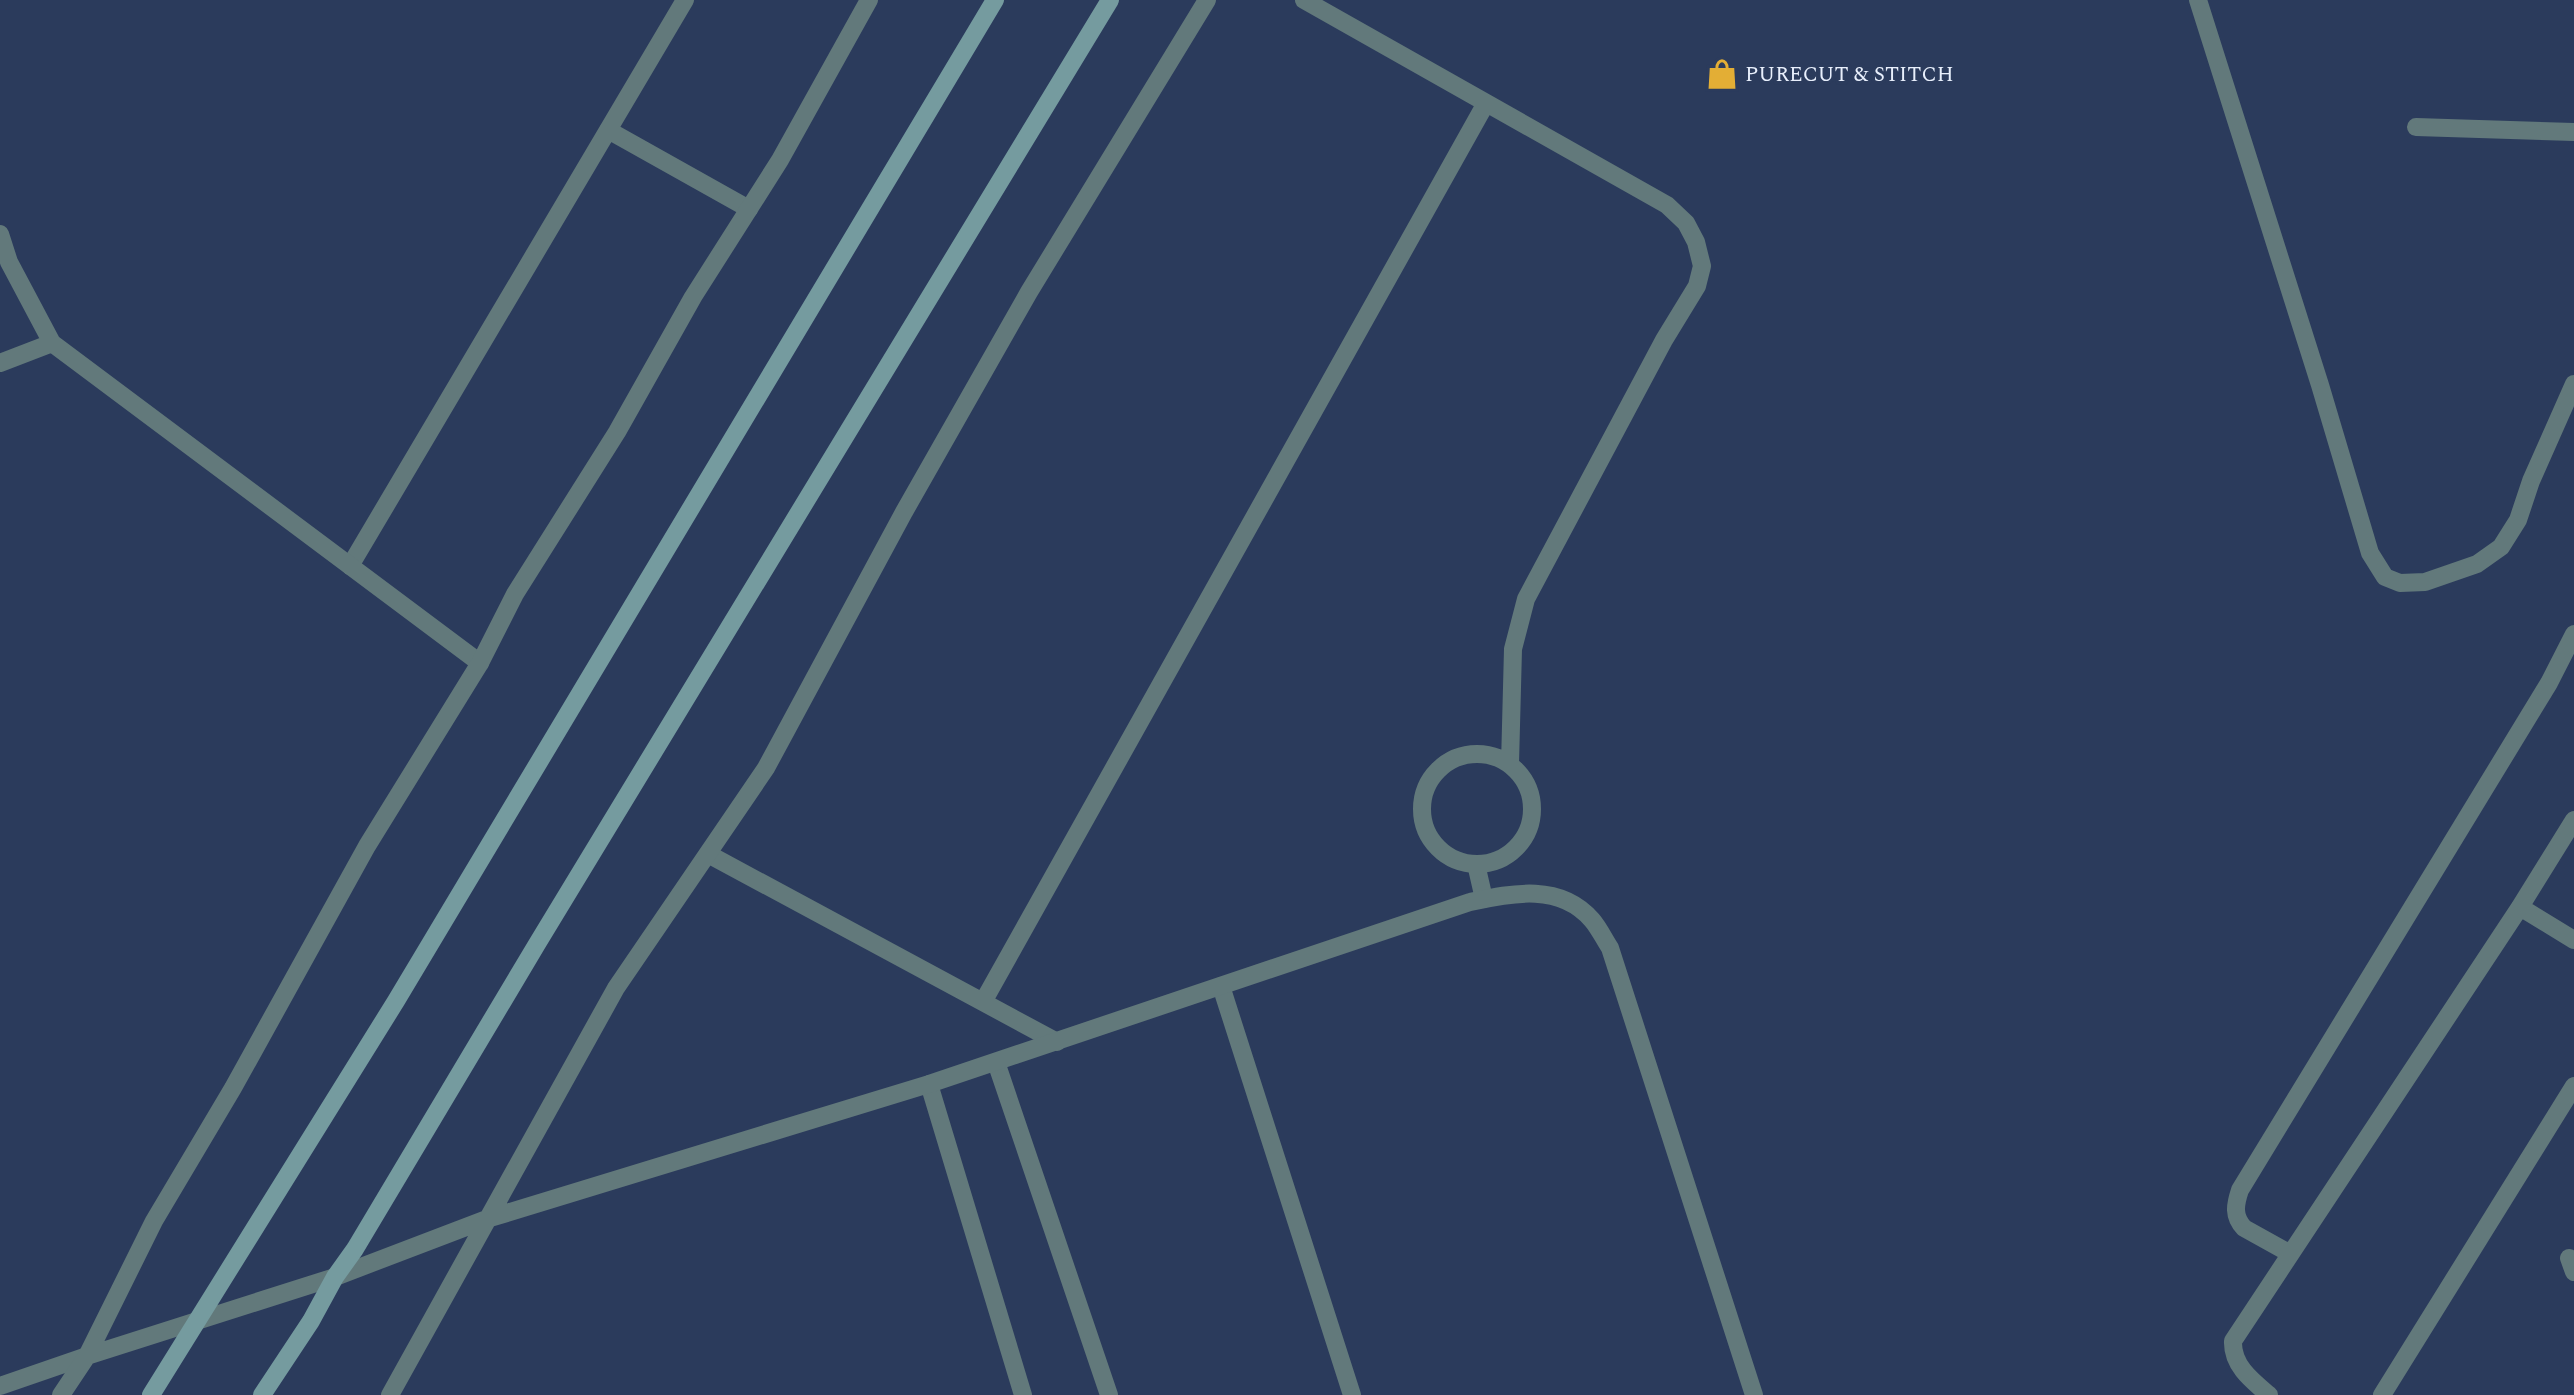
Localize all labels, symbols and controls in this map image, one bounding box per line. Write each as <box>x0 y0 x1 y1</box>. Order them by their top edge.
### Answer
shop icon: PURECUT & STITCH <box>1705 57 1739 91</box>
place label: PURECUT & STITCH <box>1745 59 1954 91</box>

